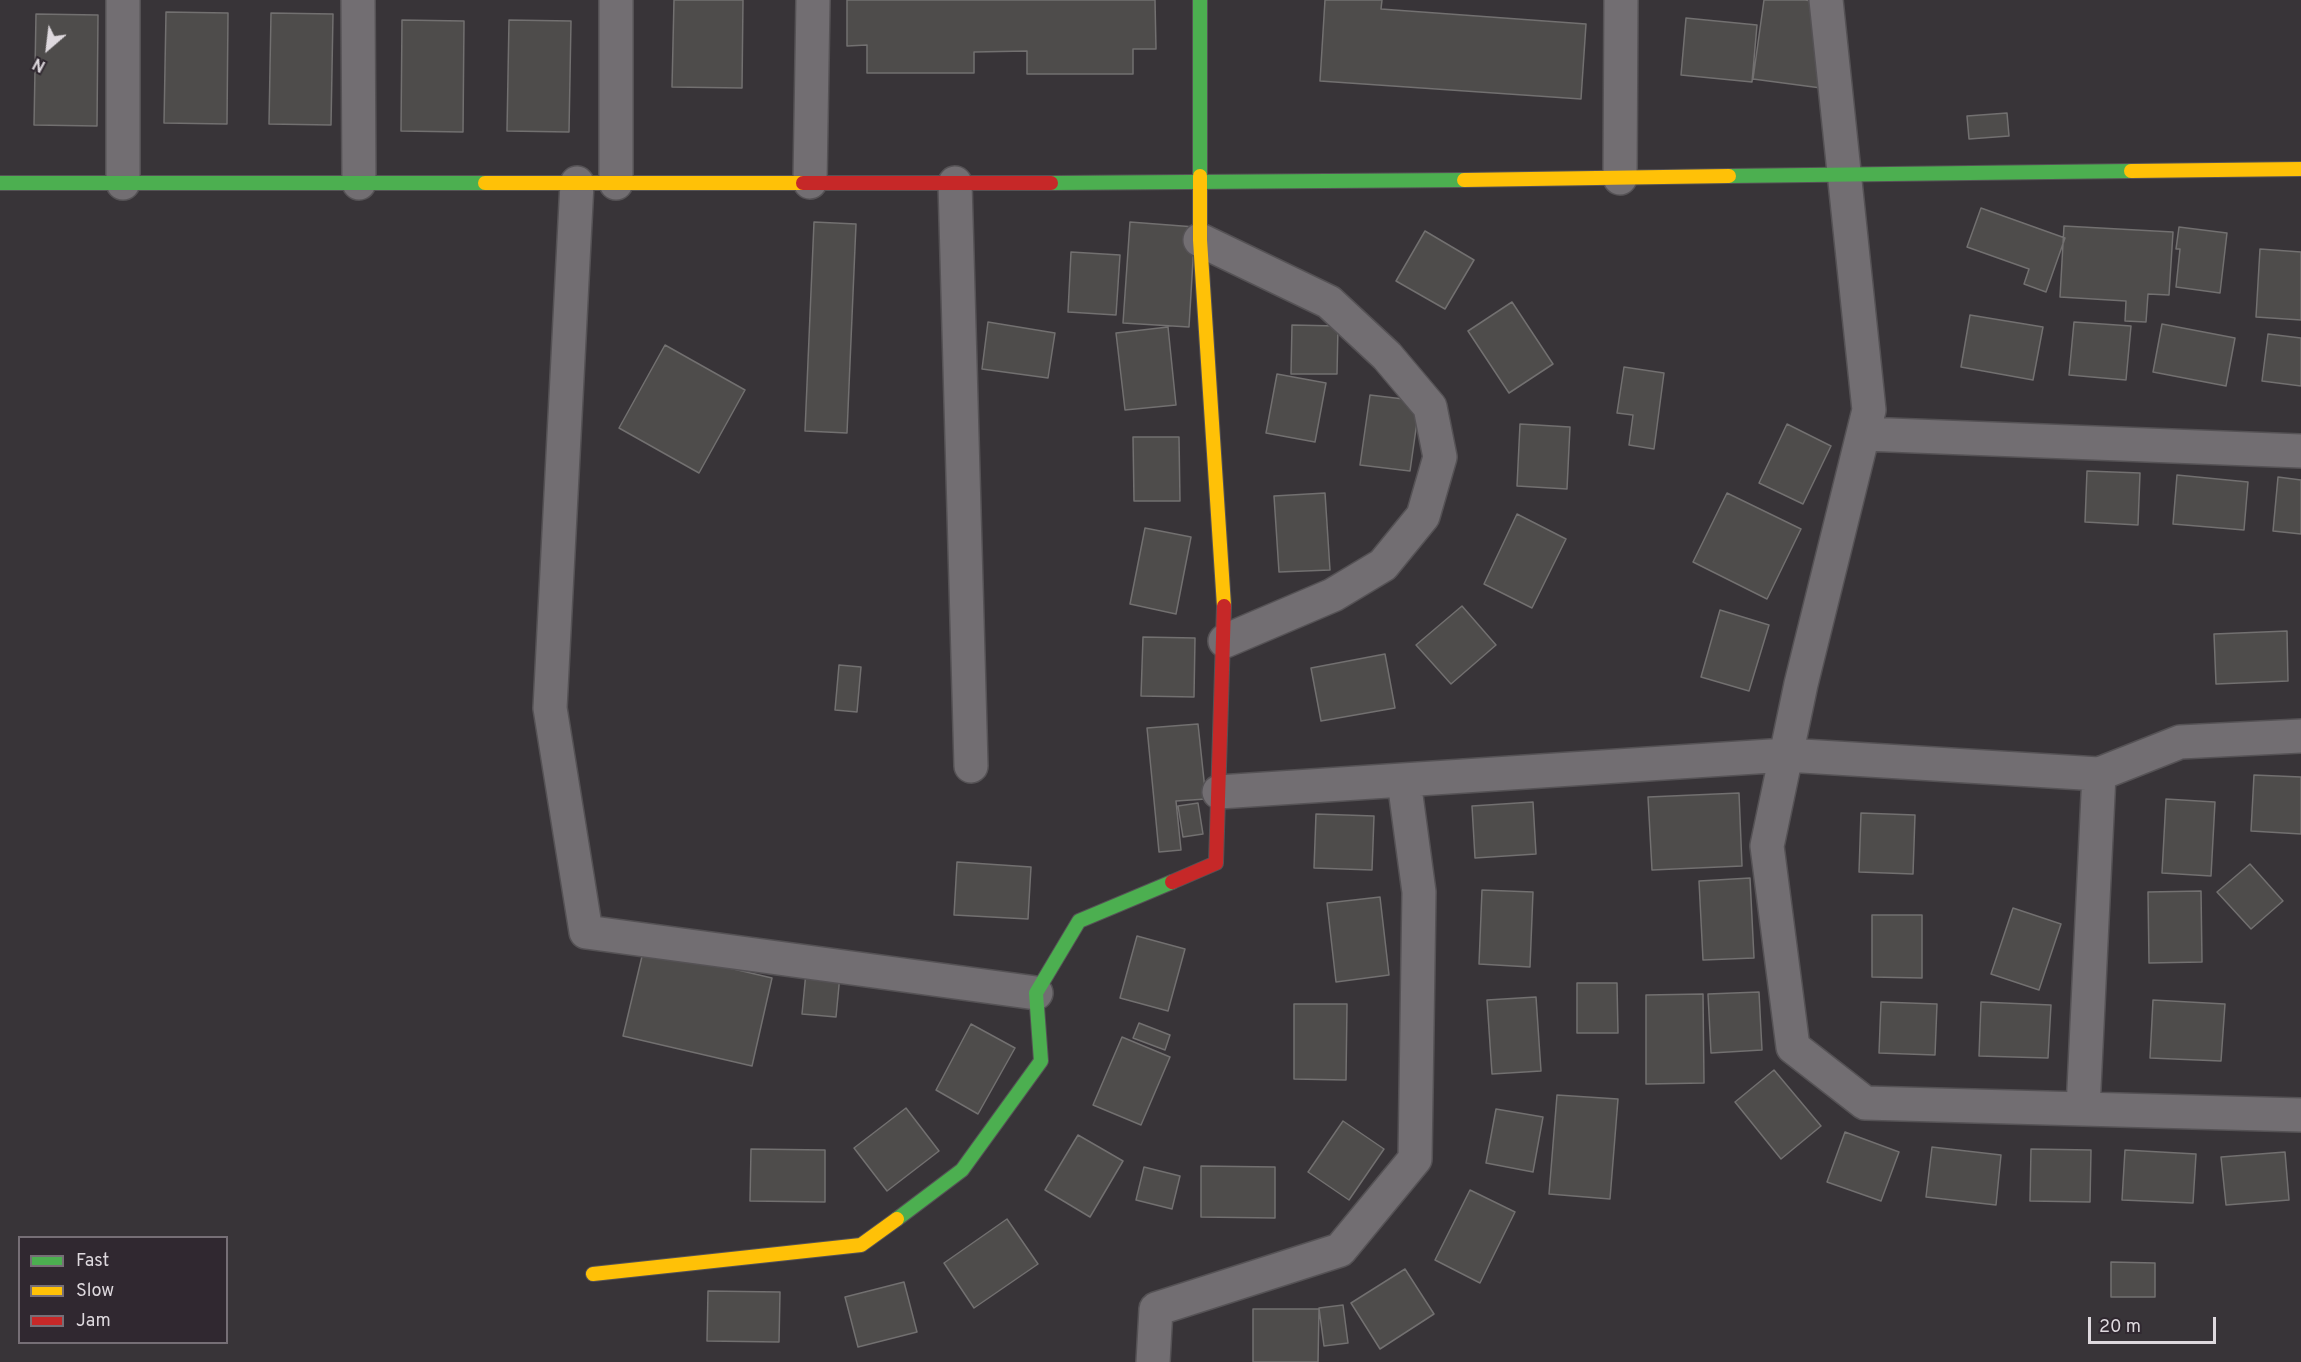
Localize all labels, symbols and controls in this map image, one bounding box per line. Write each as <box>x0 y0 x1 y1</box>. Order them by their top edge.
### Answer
north arrow <box>18 18 78 78</box>
text: N <box>30 52 49 75</box>
legend <box>18 1236 228 1344</box>
text: Fast <box>76 1250 109 1273</box>
text: Slow <box>76 1280 114 1303</box>
scale bar <box>2091 1305 2218 1343</box>
text: Jam <box>76 1310 111 1333</box>
text: 20 m <box>2099 1316 2141 1339</box>

